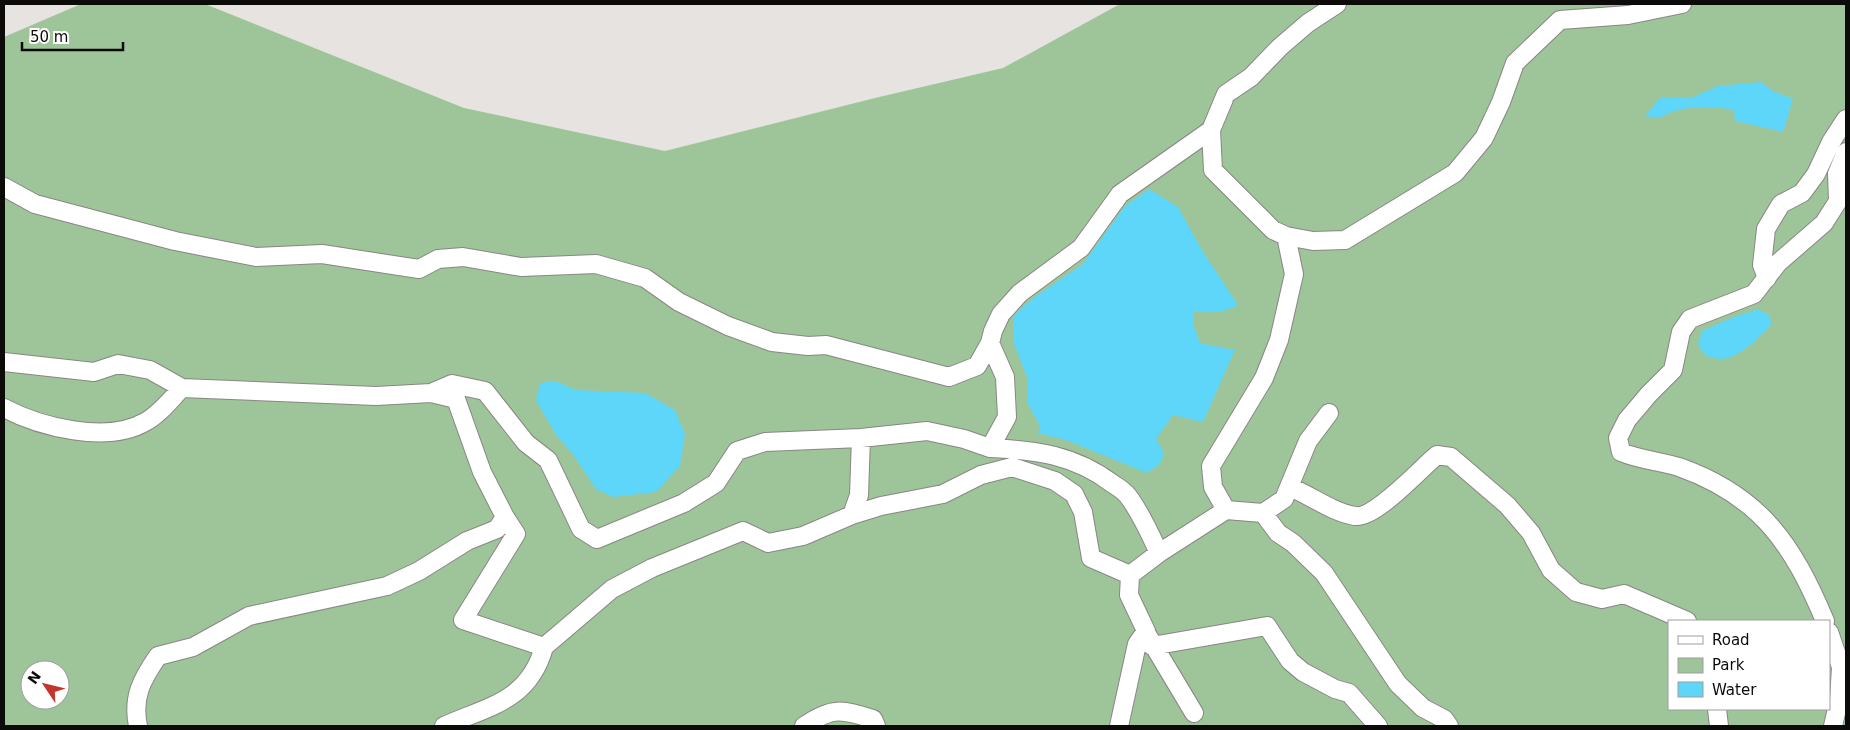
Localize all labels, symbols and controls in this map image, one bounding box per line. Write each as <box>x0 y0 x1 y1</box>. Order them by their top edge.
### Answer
scale bar <box>22 20 124 52</box>
text: 50 m <box>30 28 68 46</box>
legend <box>1668 620 1830 710</box>
text: Road <box>1712 631 1750 649</box>
text: Park <box>1712 656 1745 674</box>
north arrow <box>20 660 70 710</box>
text: N <box>24 668 44 687</box>
text: Water <box>1712 681 1757 699</box>

